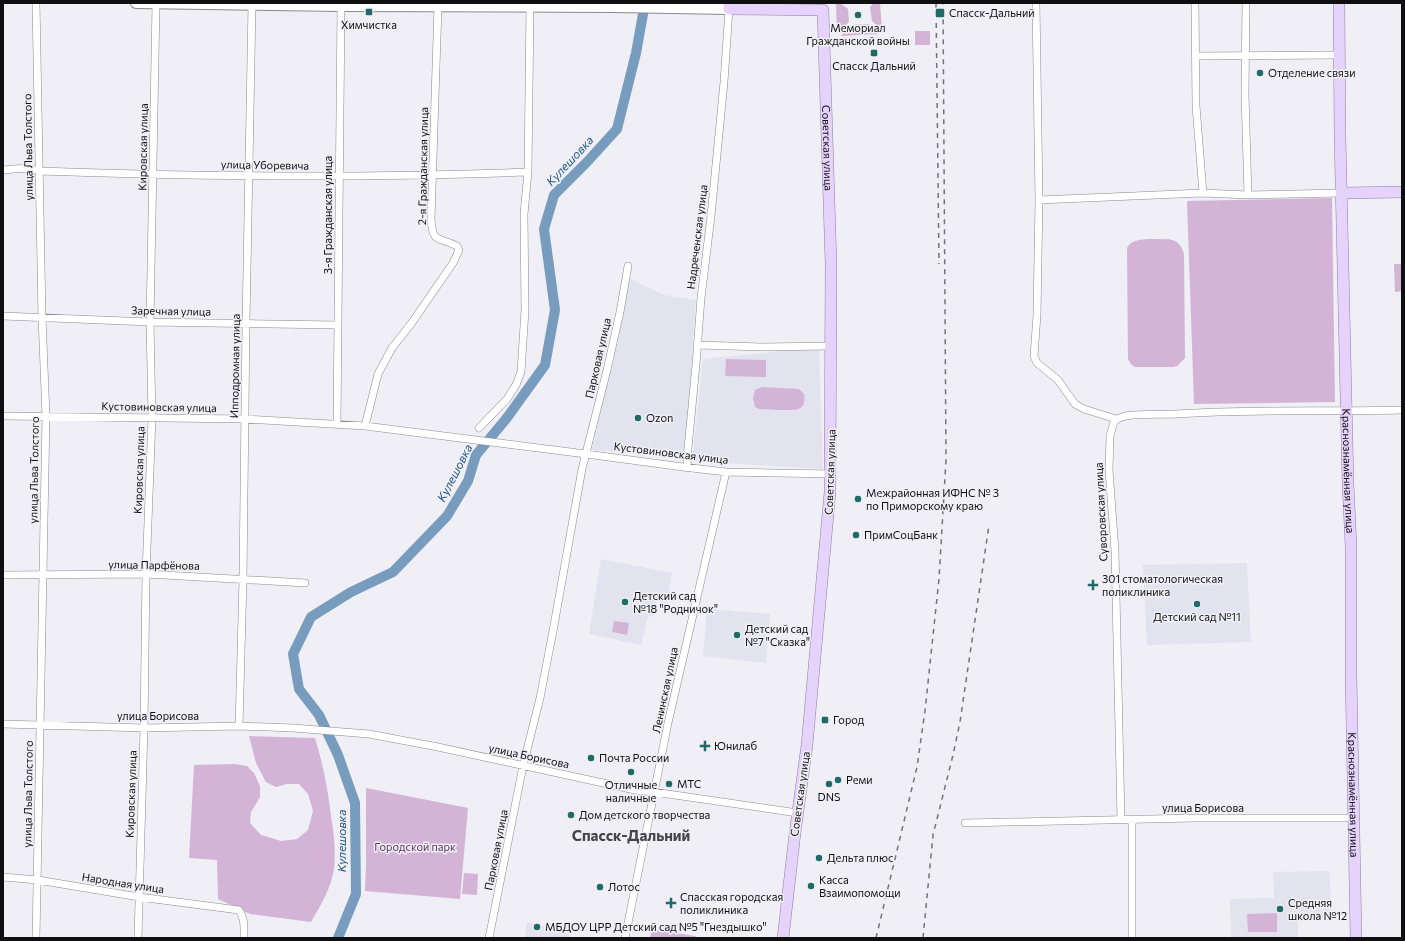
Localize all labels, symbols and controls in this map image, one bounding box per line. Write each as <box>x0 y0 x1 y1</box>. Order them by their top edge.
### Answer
place label: Спасск-Дальний <box>949 6 1035 19</box>
marker: Химчистка <box>364 7 374 17</box>
marker: Спасск-Дальний <box>934 7 946 19</box>
marker: Мемориал Гражданской войны <box>853 10 863 20</box>
place label: Химчистка <box>341 18 397 31</box>
place label: Мемориал Гражданской войны <box>806 21 910 47</box>
marker: Спасск Дальний <box>869 48 879 58</box>
place label: Спасск Дальний <box>832 59 916 72</box>
place label: Отделение связи <box>1268 66 1356 79</box>
marker: Отделение связи <box>1255 68 1265 78</box>
street label: улица Льва Толстого <box>20 93 35 201</box>
street label: Кировская улица <box>135 103 150 191</box>
street label: Советская улица <box>820 105 836 191</box>
street label: 2-я Гражданская улица <box>415 107 430 225</box>
water label: Кулешовка <box>543 133 596 188</box>
street label: 3-я Гражданская улица <box>321 156 334 274</box>
street label: улица Уборевича <box>221 157 309 172</box>
street label: Надреченская улица <box>684 184 709 290</box>
street label: Заречная улица <box>131 303 211 318</box>
street label: Ипподромная улица <box>227 314 242 418</box>
street label: Парковая улица <box>582 316 613 399</box>
street label: Кустовиновская улица <box>101 399 217 414</box>
street label: Краснознамённая улица <box>1340 408 1357 534</box>
place label: Ozon <box>646 411 673 424</box>
marker: Ozon <box>633 413 643 423</box>
street label: улица Льва Толстого <box>26 416 41 524</box>
street label: Кировская улица <box>130 426 147 514</box>
street label: Советская улица <box>822 429 837 515</box>
street label: Кустовиновская улица <box>613 439 729 466</box>
water label: Кулешовка <box>434 441 475 504</box>
street label: Суворовская улица <box>1091 462 1110 562</box>
place label: Межрайонная ИФНС № 3 по Приморскому краю <box>866 486 999 512</box>
marker: Межрайонная ИФНС № 3 по Приморскому краю <box>853 494 863 504</box>
place label: ПримСоцБанк <box>864 528 938 541</box>
marker: ПримСоцБанк <box>851 530 861 540</box>
street label: улица Парфёнова <box>108 557 200 572</box>
place label: 301 стоматологическая поликлиника <box>1102 572 1223 598</box>
marker: 301 стоматологическая поликлиника <box>1087 579 1099 591</box>
place label: Детский сад №18 "Родничок" <box>633 589 718 615</box>
marker: Детский сад №18 "Родничок" <box>620 597 630 607</box>
marker: Детский сад №11 <box>1192 599 1202 609</box>
place label: Детский сад №11 <box>1153 610 1241 623</box>
place label: Детский сад №7 "Сказка" <box>745 622 810 648</box>
marker: Детский сад №7 "Сказка" <box>732 630 742 640</box>
street label: Ленинская улица <box>649 646 680 734</box>
street label: улица Борисова <box>117 709 199 722</box>
place label: Город <box>833 713 865 726</box>
marker: Город <box>820 715 830 725</box>
street label: Краснознамённая улица <box>1346 732 1361 857</box>
place label: Юнилаб <box>714 739 758 752</box>
street label: улица Льва Толстого <box>20 740 35 848</box>
marker: Юнилаб <box>699 740 711 752</box>
street label: улица Борисова <box>488 741 571 770</box>
street label: Кировская улица <box>122 750 139 838</box>
place label: Почта России <box>599 751 669 764</box>
street label: Советская улица <box>787 751 812 837</box>
marker: Почта России <box>586 753 596 763</box>
marker: Отличные наличные <box>626 767 636 777</box>
place label: Реми <box>846 773 873 786</box>
marker: Реми <box>833 775 843 785</box>
place label: МТС <box>677 777 701 790</box>
place label: Отличные наличные <box>605 778 657 804</box>
marker: МТС <box>664 779 674 789</box>
marker: DNS <box>824 779 834 789</box>
place label: DNS <box>818 790 840 803</box>
street label: улица Борисова <box>1162 801 1244 814</box>
street label: Парковая улица <box>481 808 510 891</box>
place label: Дом детского творчества <box>579 808 710 821</box>
water label: Кулешовка <box>334 810 348 872</box>
marker: Дом детского творчества <box>566 810 576 820</box>
district label: Спасск-Дальний <box>572 826 690 844</box>
park label: Городской парк <box>374 840 456 853</box>
place label: Дельта плюс <box>827 851 893 864</box>
marker: Дельта плюс <box>814 853 824 863</box>
street label: Народная улица <box>81 870 165 895</box>
place label: Касса Взаимопомощи <box>819 873 901 899</box>
place label: Лотос <box>608 880 640 893</box>
marker: Касса Взаимопомощи <box>806 881 816 891</box>
marker: Лотос <box>595 882 605 892</box>
place label: Спасская городская поликлиника <box>680 890 783 916</box>
place label: Средняя школа №12 <box>1288 896 1347 922</box>
marker: Спасская городская поликлиника <box>665 897 677 909</box>
marker: Средняя школа №12 <box>1275 904 1285 914</box>
place label: МБДОУ ЦРР Детский сад №5 "Гнездышко" <box>545 920 767 933</box>
marker: МБДОУ ЦРР Детский сад №5 "Гнездышко" <box>532 922 542 932</box>

